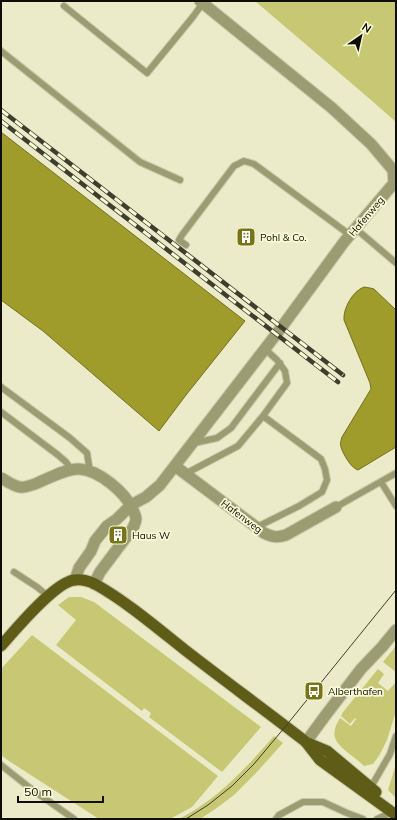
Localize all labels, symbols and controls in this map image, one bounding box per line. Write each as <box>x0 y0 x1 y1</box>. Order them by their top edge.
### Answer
north arrow <box>341 16 381 56</box>
text: N <box>359 20 374 36</box>
street label: Hafenweg <box>346 194 387 239</box>
building icon: Pohl & Co. <box>235 226 257 248</box>
place label: Pohl & Co. <box>260 231 306 244</box>
street label: Hafenweg <box>219 497 265 536</box>
building icon: Haus W <box>107 524 129 546</box>
place label: Haus W <box>132 529 170 542</box>
bus stop icon: Alberthafen <box>303 680 325 702</box>
place label: Alberthafen <box>328 685 383 698</box>
scale bar <box>18 778 103 804</box>
text: 50 m <box>24 784 52 799</box>

